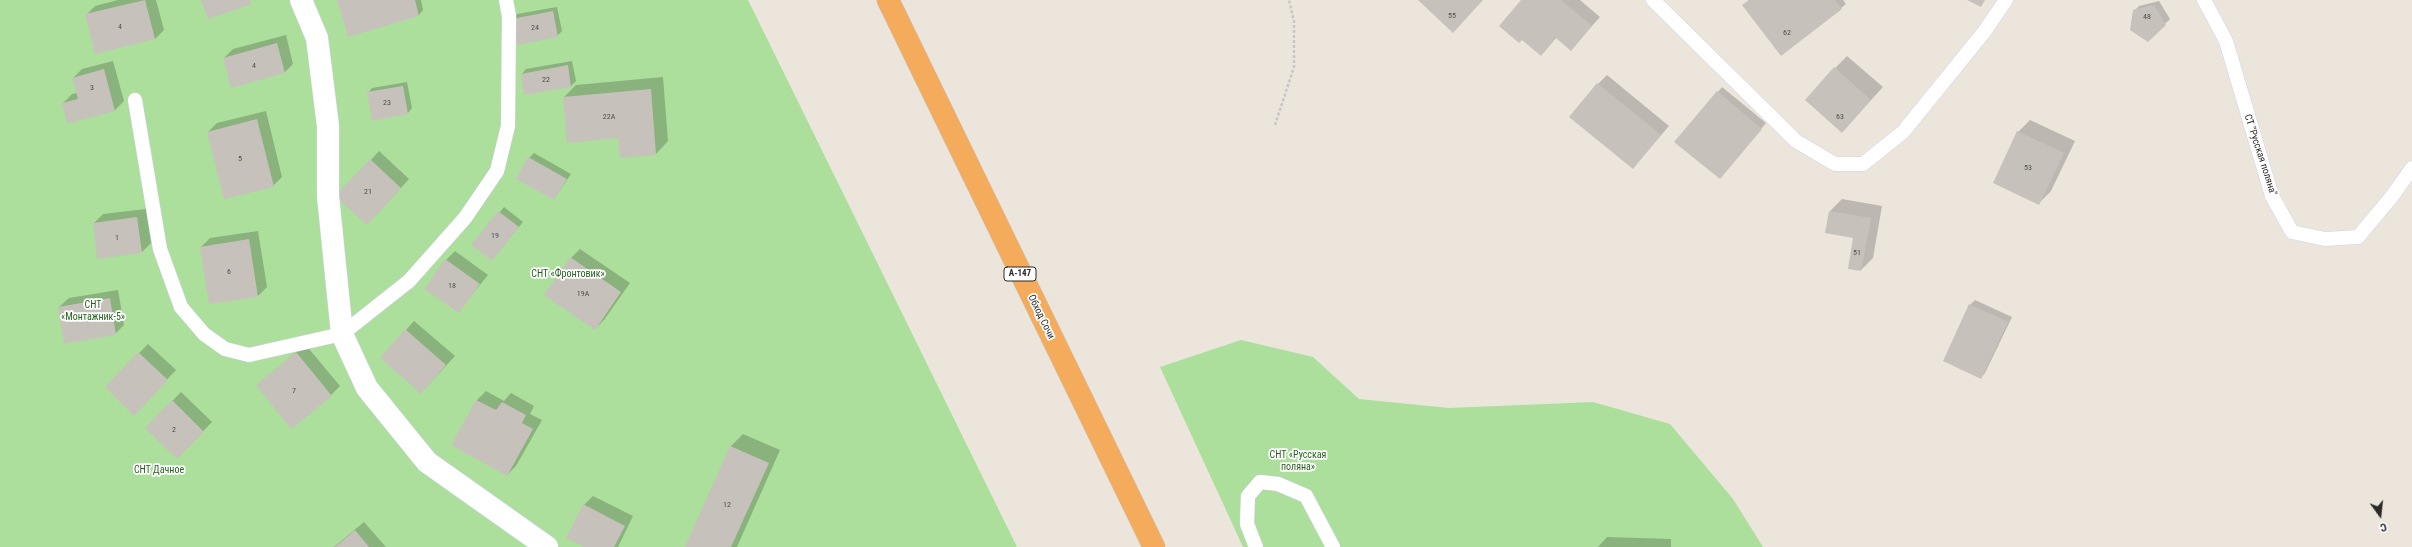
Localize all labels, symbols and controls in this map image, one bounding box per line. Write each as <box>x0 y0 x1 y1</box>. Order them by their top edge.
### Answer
house number: 55 <box>1448 11 1456 21</box>
house number: 48 <box>2143 12 2151 22</box>
house number: 4 <box>118 22 122 32</box>
house number: 24 <box>531 23 539 33</box>
house number: 62 <box>1783 28 1791 38</box>
house number: 4 <box>252 61 256 71</box>
house number: 22 <box>542 75 550 85</box>
house number: 3 <box>90 83 94 93</box>
house number: 23 <box>383 98 391 108</box>
house number: 22А <box>603 112 615 122</box>
house number: 63 <box>1836 112 1844 122</box>
street label: СТ "Русская поляна" <box>2241 113 2279 197</box>
house number: 5 <box>238 154 242 164</box>
house number: 53 <box>2024 163 2032 173</box>
house number: 21 <box>364 187 372 197</box>
house number: 19 <box>491 231 499 241</box>
house number: 1 <box>115 233 119 243</box>
house number: 51 <box>1853 248 1861 258</box>
house number: 6 <box>227 267 231 277</box>
road number: А-147 <box>1004 267 1036 281</box>
park label: СНТ «Фронтовик» <box>531 268 605 280</box>
house number: 18 <box>448 281 456 291</box>
house number: 19А <box>577 289 589 299</box>
street label: Обход Сочи <box>1025 293 1057 341</box>
park label: СНТ «Монтажник-5» <box>61 299 125 322</box>
house number: 7 <box>292 386 296 396</box>
house number: 2 <box>172 425 176 435</box>
park label: СНТ «Русская поляна» <box>1270 449 1326 472</box>
park label: СНТ Дачное <box>134 464 184 476</box>
north arrow <box>2360 495 2400 535</box>
house number: 12 <box>723 500 731 510</box>
text: С <box>2379 520 2388 534</box>

